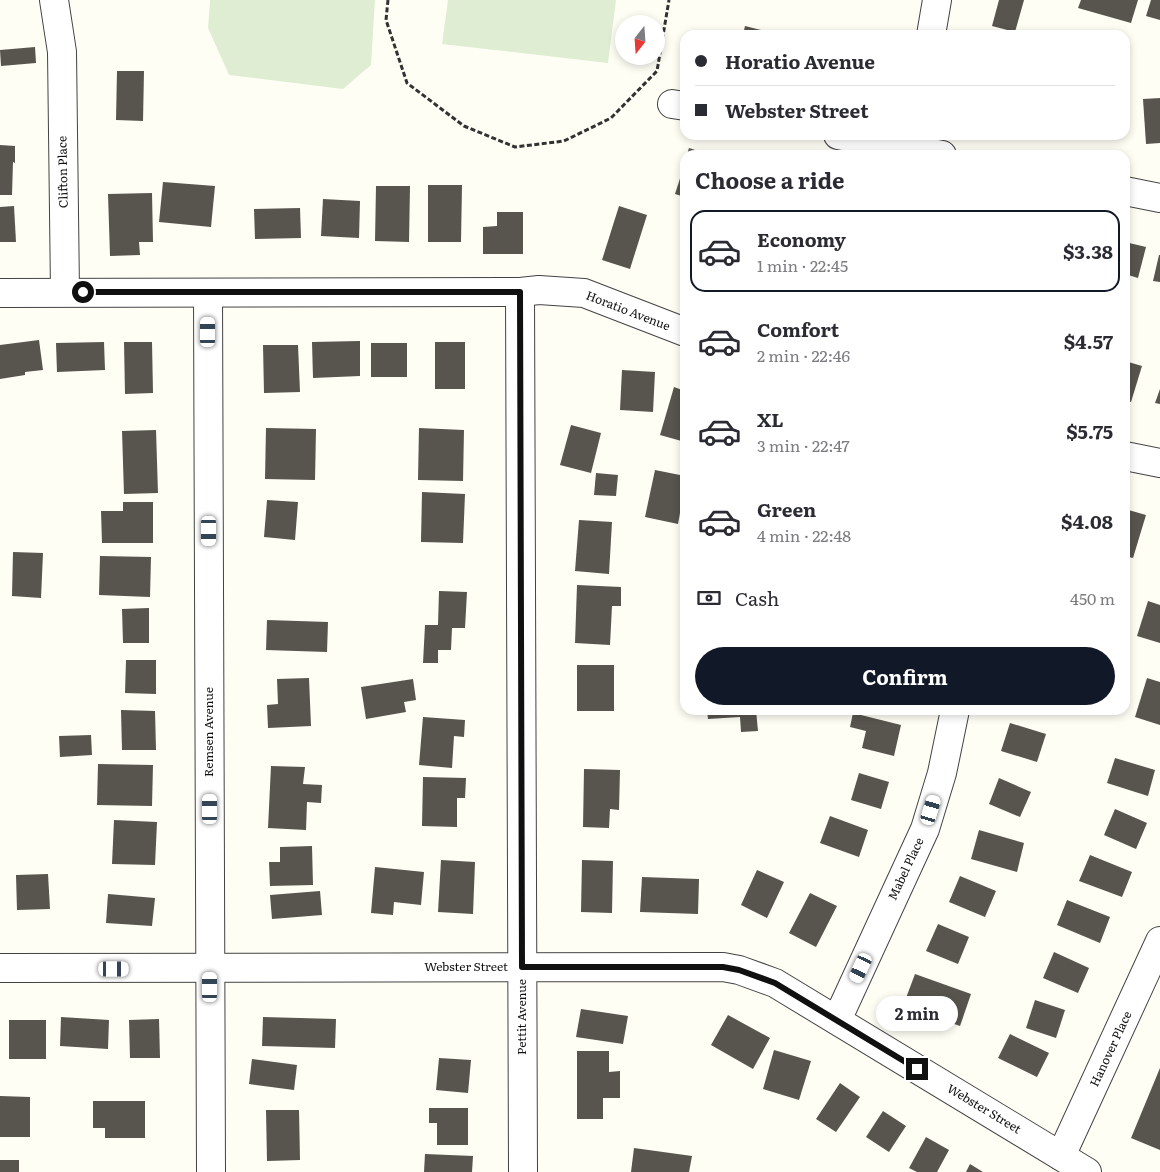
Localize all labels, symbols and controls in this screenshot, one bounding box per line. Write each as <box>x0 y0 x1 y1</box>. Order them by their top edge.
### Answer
north arrow <box>615 15 665 65</box>
map controls <box>615 15 665 65</box>
text: Horatio Avenue <box>725 47 875 75</box>
text: Webster Street <box>725 96 868 124</box>
street label: Clifton Place <box>52 136 72 208</box>
text: Choose a ride <box>695 163 844 196</box>
text: Economy <box>757 225 846 253</box>
icon: car <box>697 229 742 274</box>
text: $3.38 <box>1063 237 1113 265</box>
text: 1 min · 22:45 <box>757 253 848 277</box>
route start <box>72 281 94 303</box>
street label: Horatio Avenue <box>584 286 673 334</box>
text: Comfort <box>757 315 839 343</box>
car <box>200 317 215 347</box>
icon: car <box>697 319 742 364</box>
text: $4.57 <box>1064 327 1113 355</box>
text: 2 min · 22:46 <box>757 343 850 367</box>
text: XL <box>757 405 784 433</box>
icon: car <box>697 409 742 454</box>
text: $5.75 <box>1066 417 1113 445</box>
text: 3 min · 22:47 <box>757 433 850 457</box>
text: Green <box>757 495 816 523</box>
icon: car <box>697 499 742 544</box>
text: $4.08 <box>1061 507 1113 535</box>
car <box>201 516 216 546</box>
text: 4 min · 22:48 <box>757 523 851 547</box>
icon: cash <box>695 584 723 612</box>
text: Cash <box>735 584 779 612</box>
text: 450 m <box>1070 586 1115 610</box>
button: Confirm <box>695 647 1115 705</box>
street label: Remsen Avenue <box>199 687 217 777</box>
car <box>919 793 942 827</box>
car <box>202 794 217 824</box>
street label: Mabel Place <box>883 834 928 903</box>
car <box>847 951 874 985</box>
street label: Webster Street <box>424 957 508 975</box>
car <box>99 962 129 977</box>
car <box>202 972 217 1002</box>
street label: Pettit Avenue <box>512 979 530 1055</box>
callout: 2 min <box>876 996 958 1032</box>
text: 2 min <box>895 1001 939 1025</box>
street label: Hanover Place <box>1085 1008 1136 1090</box>
route end <box>906 1058 928 1080</box>
street label: Webster Street <box>944 1079 1025 1137</box>

